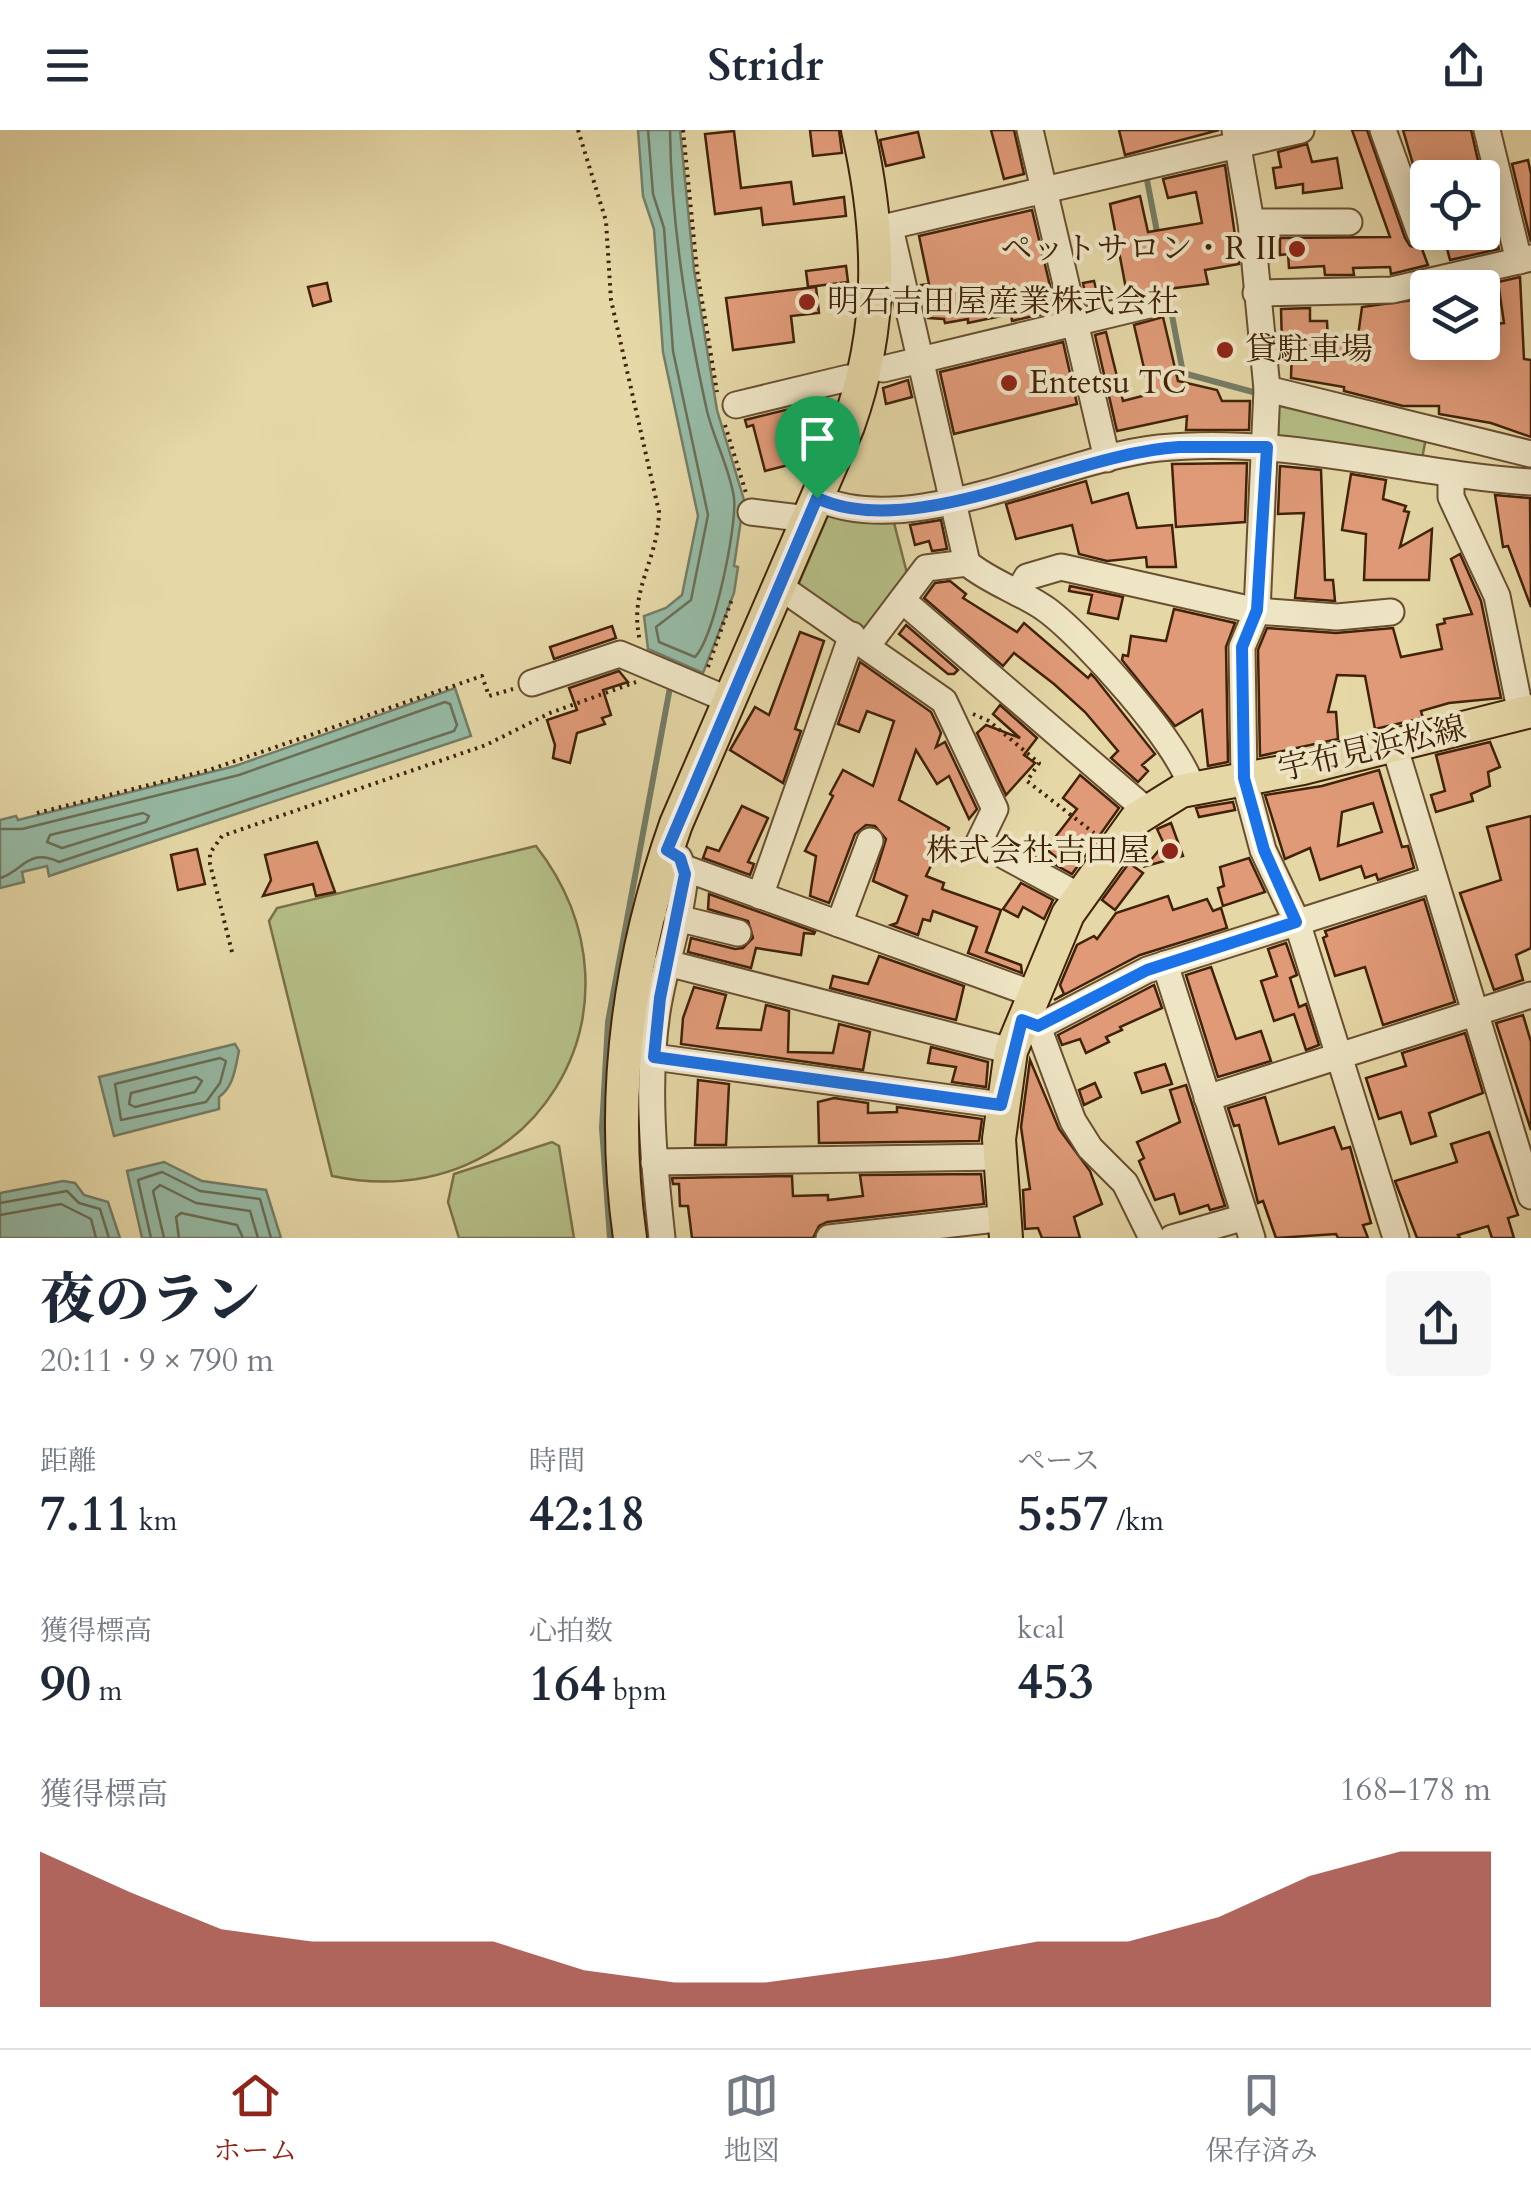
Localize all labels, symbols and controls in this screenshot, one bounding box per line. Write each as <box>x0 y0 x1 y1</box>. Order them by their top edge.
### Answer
text: Stridr <box>708 35 823 96</box>
icon: menu <box>40 38 95 93</box>
icon: share <box>1436 38 1491 93</box>
map controls <box>1410 160 1500 360</box>
button: locate <box>1410 160 1500 250</box>
place label: ペットサロン・R II <box>1000 227 1277 271</box>
marker: ペットサロン・R II <box>1286 238 1308 260</box>
button: layers <box>1410 270 1500 360</box>
place label: 明石吉田屋産業株式会社 <box>827 280 1179 324</box>
marker: 明石吉田屋産業株式会社 <box>796 291 818 313</box>
place label: 貸駐車場 <box>1245 328 1373 372</box>
marker: 貸駐車場 <box>1214 339 1236 361</box>
place label: Entetsu TC <box>1029 361 1186 405</box>
marker: Entetsu TC <box>998 372 1020 394</box>
pin <box>775 396 860 499</box>
icon: arrive <box>790 411 845 466</box>
street label: 宇布見浜松線 <box>1274 706 1470 792</box>
place label: 株式会社吉田屋 <box>926 829 1150 873</box>
marker: 株式会社吉田屋 <box>1159 840 1181 862</box>
text: 夜のラン <box>40 1264 260 1338</box>
button: share <box>1386 1271 1491 1376</box>
text: 20:11 · 9 × 790 m <box>40 1339 274 1383</box>
text: 距離 <box>40 1442 96 1480</box>
text: 時間 <box>529 1442 585 1480</box>
text: ペース <box>1017 1442 1100 1480</box>
text: 7.11 <box>40 1480 131 1548</box>
text: 42:18 <box>529 1480 646 1548</box>
text: 5:57 <box>1017 1480 1109 1548</box>
text: km <box>131 1502 178 1540</box>
text: /km <box>1109 1502 1164 1540</box>
text: kcal <box>1017 1610 1064 1648</box>
text: 獲得標高 <box>40 1612 152 1650</box>
text: 心拍数 <box>529 1612 613 1650</box>
text: 453 <box>1017 1648 1094 1716</box>
text: 90 <box>40 1650 91 1718</box>
text: 164 <box>529 1650 606 1718</box>
text: m <box>91 1672 122 1710</box>
text: bpm <box>606 1672 667 1710</box>
text: 168–178 m <box>1339 1768 1491 1812</box>
text: 獲得標高 <box>40 1773 168 1817</box>
tab: ホーム <box>213 2068 297 2170</box>
tab: 地図 <box>723 2068 780 2170</box>
tab: 保存済み <box>1206 2068 1318 2170</box>

